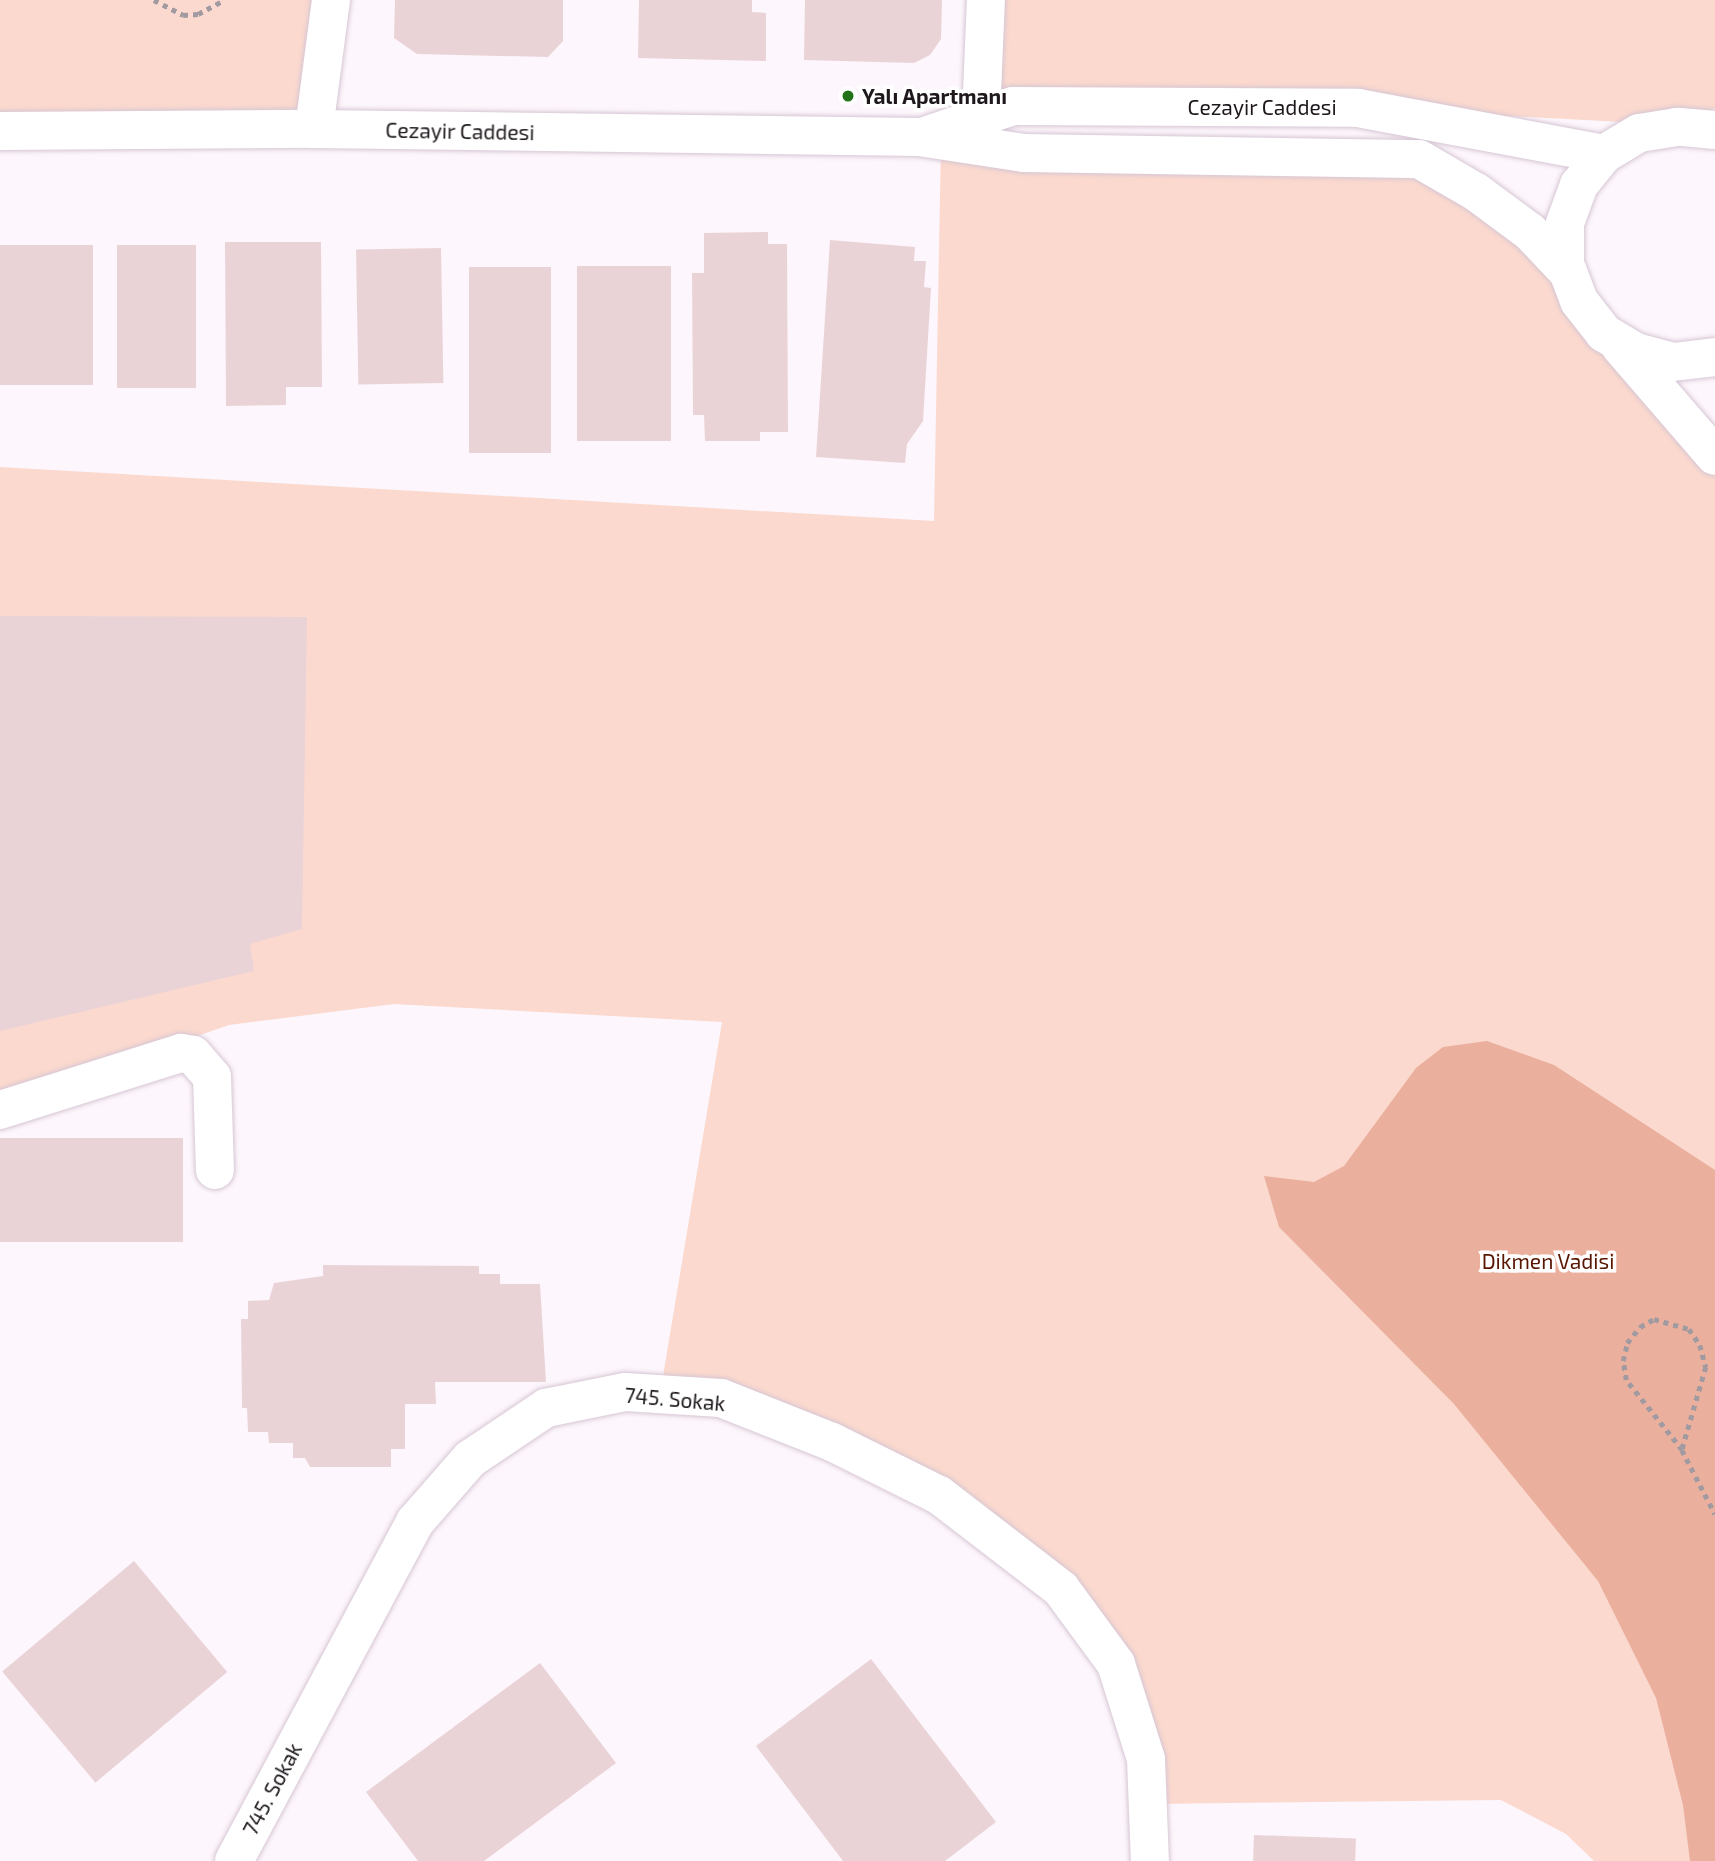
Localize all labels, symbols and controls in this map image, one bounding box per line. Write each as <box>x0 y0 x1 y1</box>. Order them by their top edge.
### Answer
place label: Yalı Apartmanı <box>862 83 1008 109</box>
marker: Yalı Apartmanı <box>840 88 856 104</box>
street label: Cezayir Caddesi <box>1187 94 1337 120</box>
street label: Cezayir Caddesi <box>385 117 535 145</box>
park label: Dikmen Vadisi <box>1481 1248 1615 1274</box>
street label: 745. Sokak <box>624 1382 726 1416</box>
street label: 745. Sokak <box>237 1738 307 1840</box>

